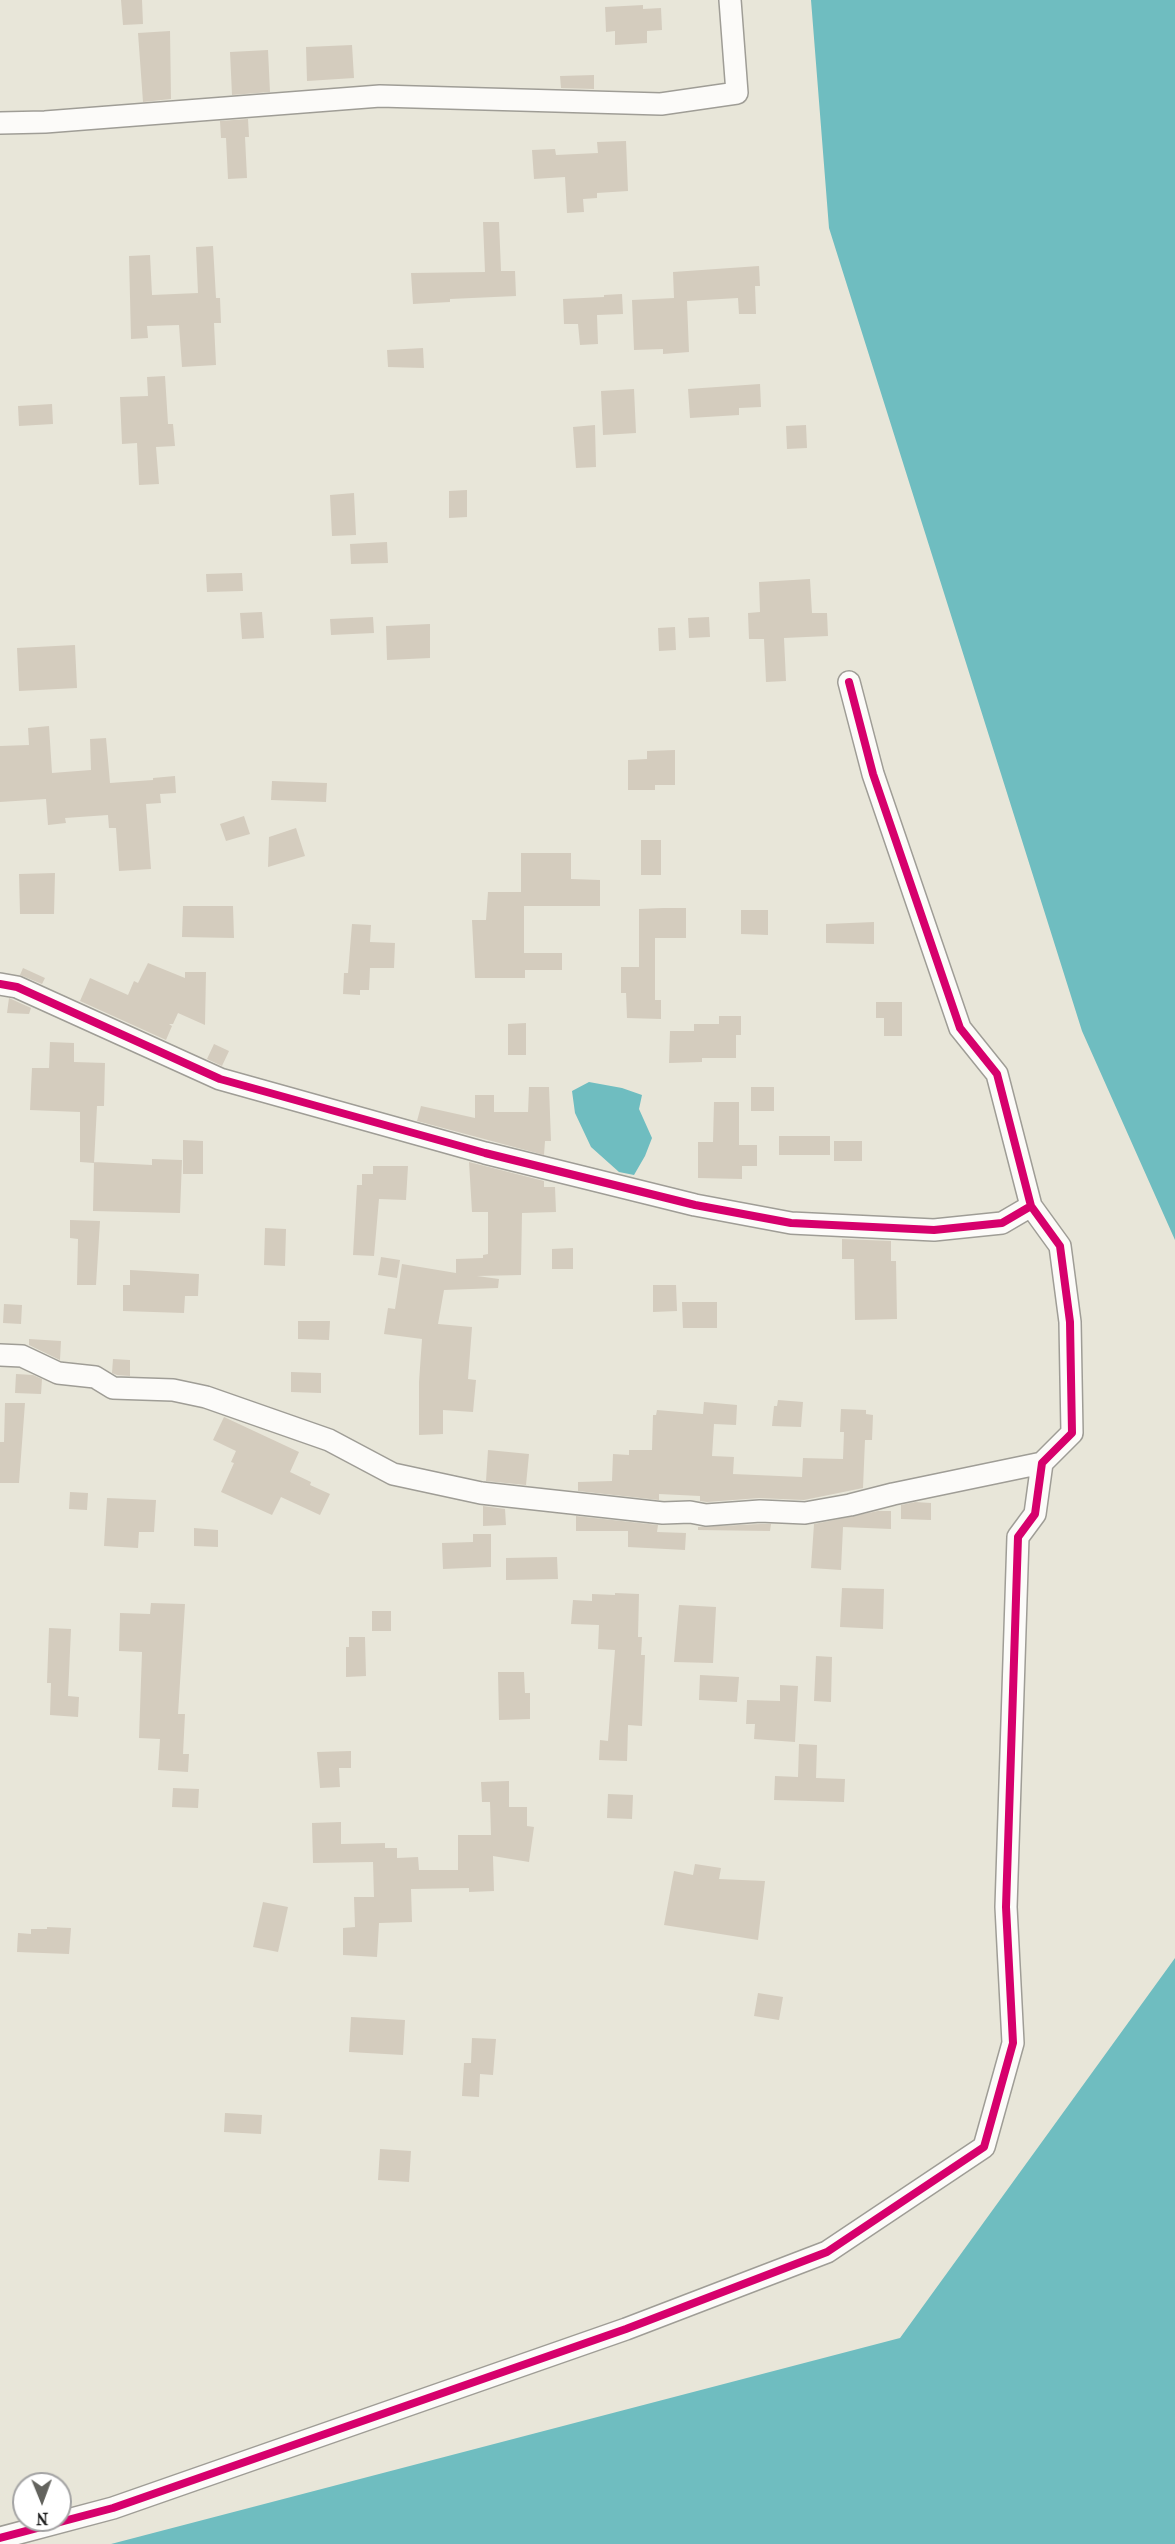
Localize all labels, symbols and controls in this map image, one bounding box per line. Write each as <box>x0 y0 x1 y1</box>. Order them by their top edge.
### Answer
north arrow <box>12 2472 72 2532</box>
text: N <box>36 2509 49 2528</box>

